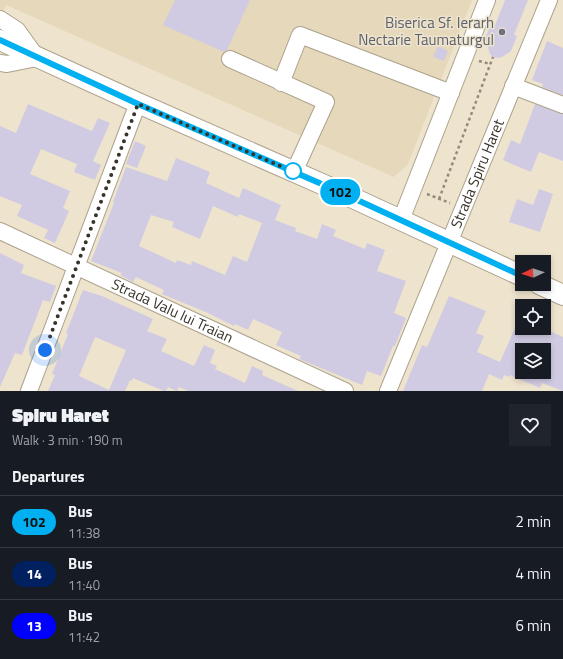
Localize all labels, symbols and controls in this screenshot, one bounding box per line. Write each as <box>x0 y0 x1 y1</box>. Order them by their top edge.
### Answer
place label: Biserica Sf. Ierarh Nectarie Taumaturgul <box>358 11 494 51</box>
marker: Biserica Sf. Ierarh Nectarie Taumaturgul <box>497 27 507 37</box>
street label: Strada Spiru Haret <box>444 115 510 232</box>
unlabelled marker <box>284 162 302 180</box>
line badge: 102 <box>317 179 363 205</box>
text: 102 <box>328 181 352 202</box>
north arrow <box>515 255 551 291</box>
map controls <box>515 255 551 379</box>
street label: Strada Valu lui Traian <box>108 272 237 349</box>
button: locate <box>515 299 551 335</box>
your location <box>35 340 55 360</box>
button: layers <box>515 343 551 379</box>
text: Spiru Haret <box>12 400 109 429</box>
button: heart <box>509 404 551 446</box>
text: Walk · 3 min · 190 m <box>12 430 123 450</box>
text: Departures <box>12 465 85 488</box>
text: Bus <box>68 500 93 523</box>
text: 2 min <box>515 510 551 533</box>
text: 102 <box>22 511 46 532</box>
text: 11:38 <box>68 523 100 543</box>
text: Bus <box>68 552 93 575</box>
text: 4 min <box>515 562 551 585</box>
text: 14 <box>26 563 42 584</box>
text: 11:40 <box>68 575 100 595</box>
text: Bus <box>68 604 93 627</box>
text: 6 min <box>515 614 551 637</box>
text: 13 <box>26 615 42 636</box>
text: 11:42 <box>68 627 100 647</box>

